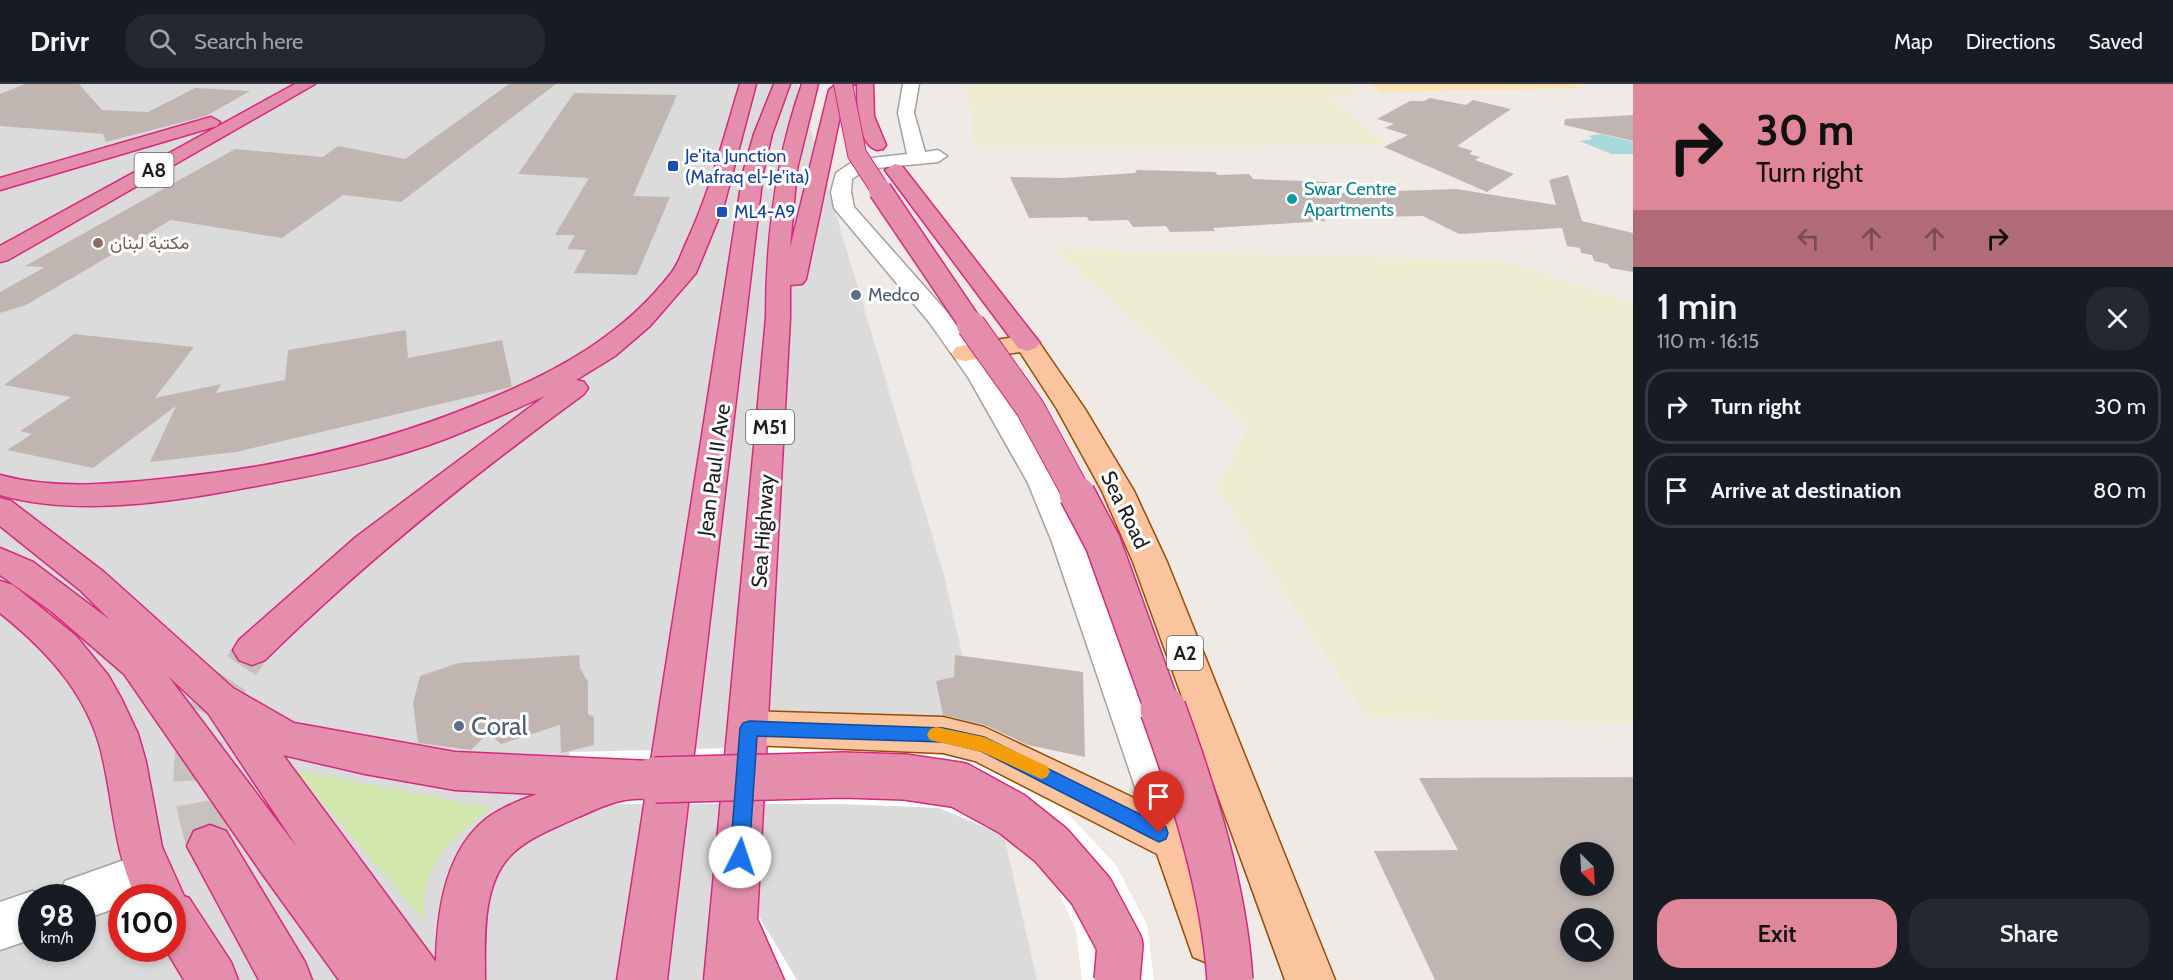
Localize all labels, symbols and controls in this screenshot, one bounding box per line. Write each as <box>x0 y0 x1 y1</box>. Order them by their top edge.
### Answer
search box <box>125 14 545 68</box>
text: Drivr <box>30 24 89 58</box>
icon: search <box>146 25 179 58</box>
text: Search here <box>194 28 303 55</box>
text: Map <box>1894 29 1933 54</box>
text: Directions <box>1966 29 2055 54</box>
text: Saved <box>2088 29 2143 54</box>
text: 30 m <box>1756 104 1854 156</box>
icon: right <box>1657 108 1735 186</box>
place label: Je'ita Junction (Mafraq el-Je'ita) <box>684 145 810 188</box>
road number: A8 <box>134 153 174 187</box>
text: Turn right <box>1756 156 1863 189</box>
marker: Je'ita Junction (Mafraq el-Je'ita) <box>666 159 680 173</box>
place label: Swar Centre Apartments <box>1304 178 1396 221</box>
marker: Swar Centre Apartments <box>1285 192 1299 206</box>
place label: ML4-A9 <box>734 201 796 223</box>
marker: ML4-A9 <box>715 205 729 219</box>
icon: left <box>1792 222 1825 255</box>
icon: ahead <box>1855 222 1888 255</box>
icon: ahead <box>1918 222 1951 255</box>
icon: right <box>1981 222 2014 255</box>
place label: مكتبة لبنان <box>110 232 189 254</box>
marker: مكتبة لبنان <box>91 236 105 250</box>
place label: Medco <box>868 284 920 306</box>
text: 1 min <box>1657 284 1737 328</box>
button: close <box>2086 287 2149 350</box>
marker: Medco <box>849 288 863 302</box>
text: 110 m · 16:15 <box>1657 329 1759 353</box>
icon: right <box>1660 390 1693 423</box>
text: Turn right <box>1711 393 1801 420</box>
text: 30 m <box>2094 393 2146 420</box>
street label: Jean Paul II Ave <box>692 402 735 539</box>
road number: M51 <box>746 410 794 444</box>
street label: Sea Road <box>1096 467 1155 553</box>
street label: Sea Highway <box>746 473 779 589</box>
icon: arrive <box>1660 474 1693 507</box>
text: Arrive at destination <box>1711 477 1901 504</box>
text: 80 m <box>2093 477 2146 504</box>
road number: A2 <box>1167 636 1203 670</box>
place label: Coral <box>471 710 528 742</box>
marker: Coral <box>452 719 466 733</box>
pin <box>1133 771 1184 833</box>
icon: arrive <box>1142 780 1175 813</box>
position arrow <box>708 825 772 889</box>
north arrow <box>1560 842 1614 896</box>
map controls <box>1560 842 1614 962</box>
speed limit sign: 100 <box>108 884 186 962</box>
text: 98 <box>40 897 74 934</box>
button: Exit <box>1657 899 1897 968</box>
button: Share <box>1909 899 2149 968</box>
button: search <box>1560 908 1614 962</box>
text: km/h <box>41 929 73 947</box>

